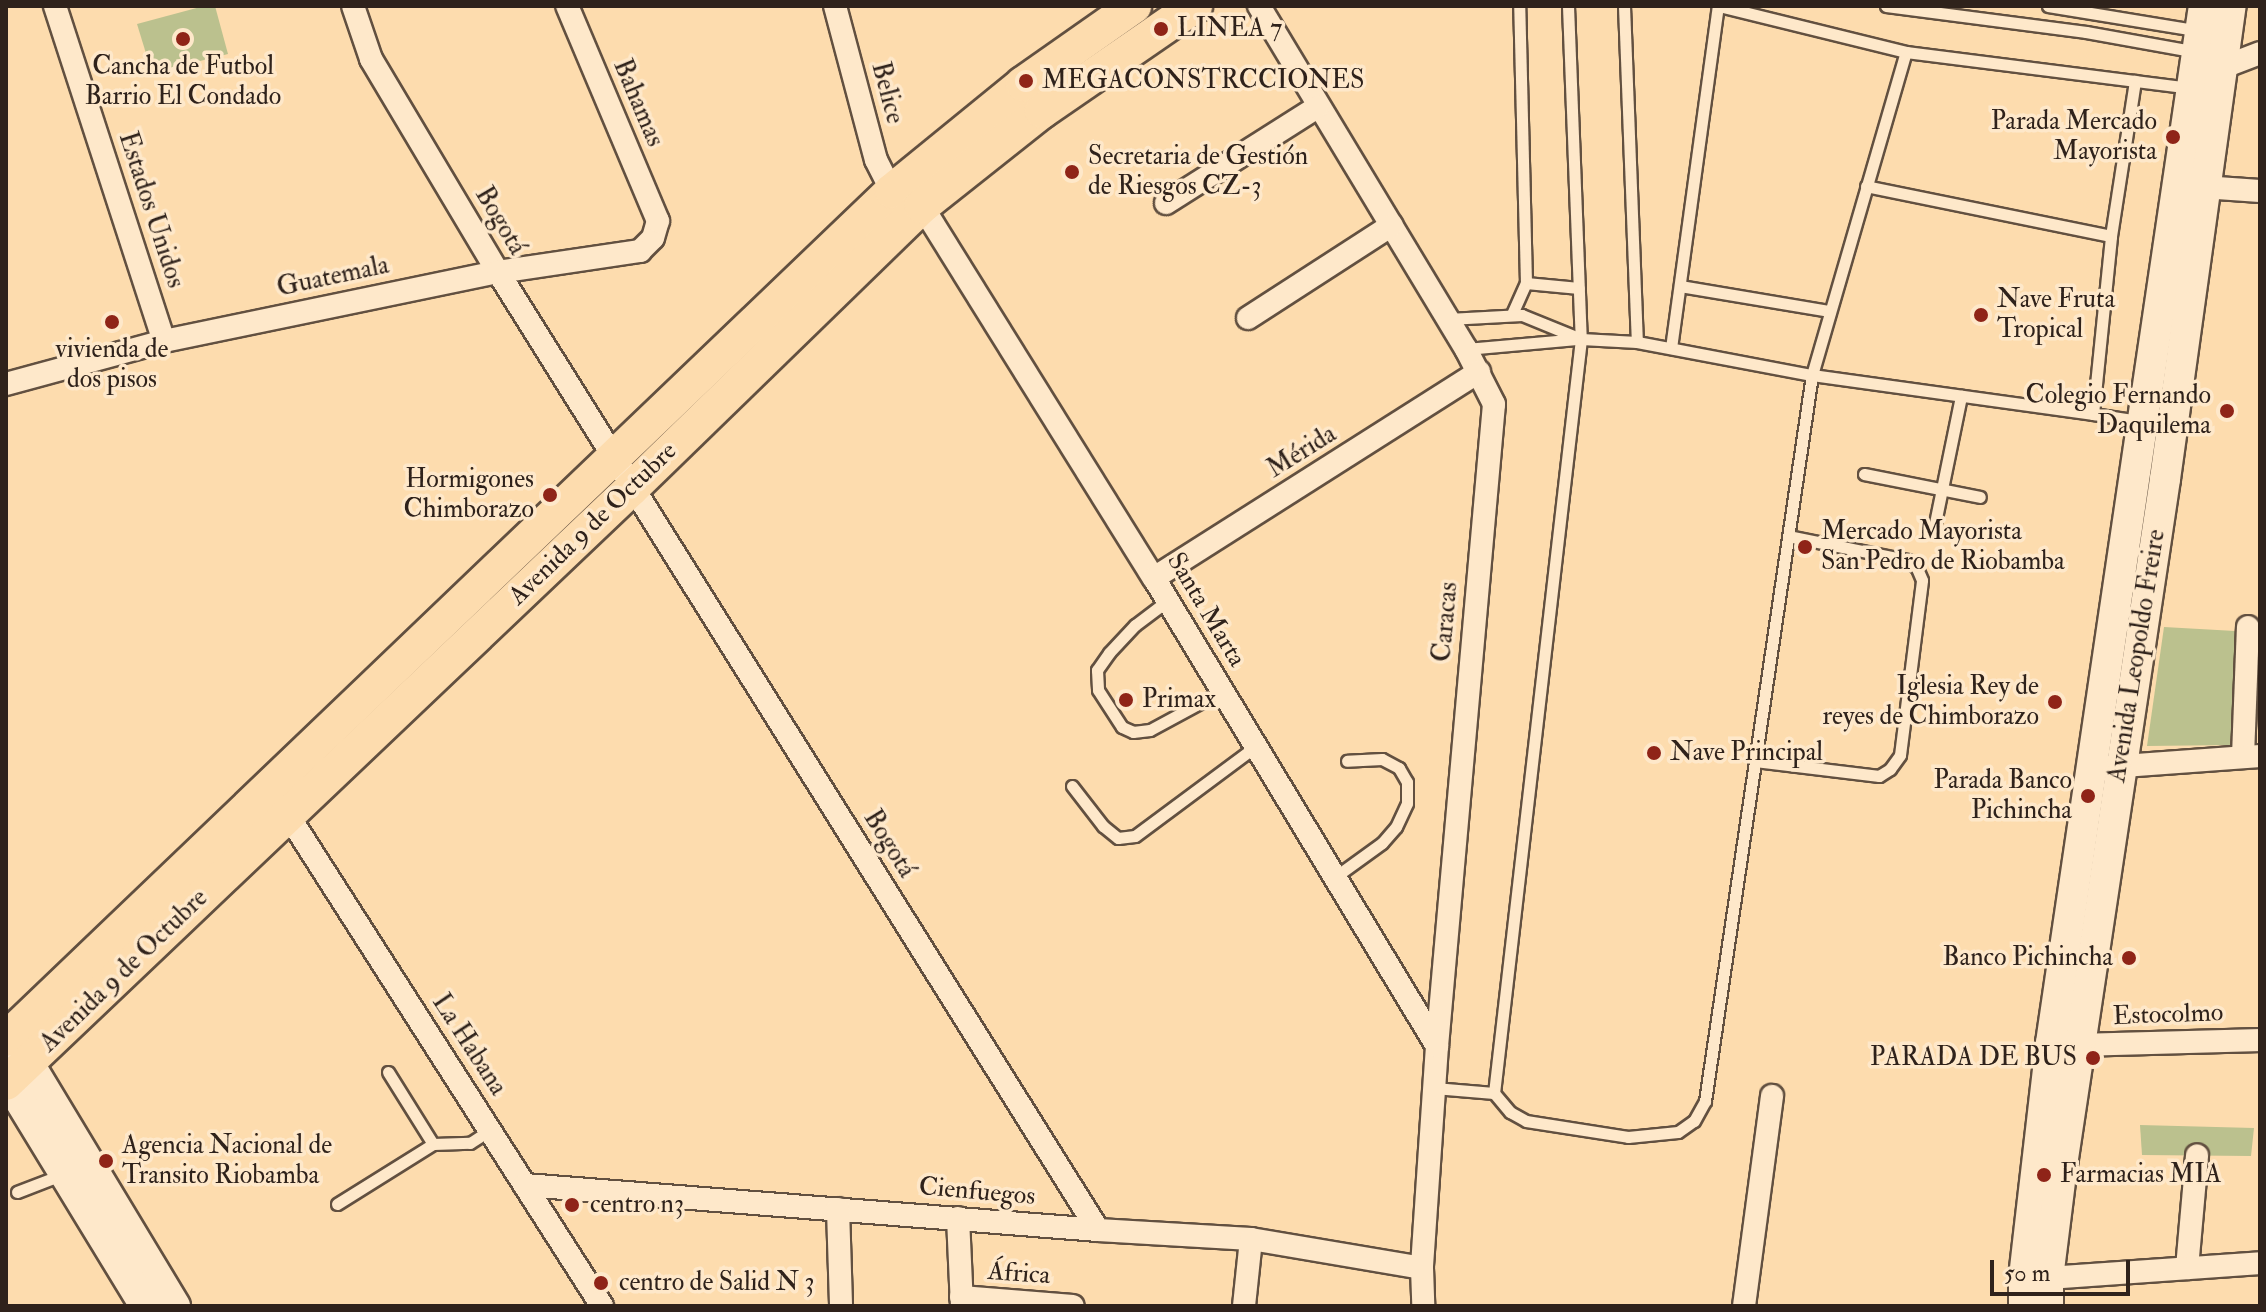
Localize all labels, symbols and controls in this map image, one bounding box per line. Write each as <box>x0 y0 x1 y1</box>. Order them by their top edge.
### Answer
place label: LINEA 7 <box>1177 13 1282 45</box>
marker: LINEA 7 <box>1152 20 1170 38</box>
marker: Cancha de Futbol Barrio El Condado <box>174 30 192 48</box>
place label: Cancha de Futbol Barrio El Condado <box>85 51 281 112</box>
street label: Bahamas <box>606 55 670 151</box>
street label: Belice <box>864 59 910 127</box>
place label: MEGACONSTRCCIONES <box>1042 65 1364 97</box>
marker: MEGACONSTRCCIONES <box>1017 72 1035 90</box>
place label: Parada Mercado Mayorista <box>1991 106 2157 168</box>
street label: Estados Unidos <box>111 128 191 292</box>
marker: Parada Mercado Mayorista <box>2164 128 2182 146</box>
place label: Secretaria de Gestión de Riesgos CZ-3 <box>1088 141 1308 202</box>
marker: Secretaria de Gestión de Riesgos CZ-3 <box>1063 163 1081 181</box>
street label: Bogotá <box>468 181 532 261</box>
street label: Guatemala <box>274 250 392 304</box>
place label: Nave Fruta Tropical <box>1997 284 2115 346</box>
marker: Nave Fruta Tropical <box>1972 306 1990 324</box>
marker: vivienda de dos pisos <box>103 313 121 331</box>
place label: vivienda de dos pisos <box>56 334 168 396</box>
place label: Colegio Fernando Daquilema <box>2026 380 2211 442</box>
marker: Colegio Fernando Daquilema <box>2218 402 2236 420</box>
street label: Mérida <box>1262 419 1342 485</box>
street label: Avenida 9 de Octubre <box>503 436 683 612</box>
place label: Hormigones Chimborazo <box>404 464 534 526</box>
marker: Hormigones Chimborazo <box>541 486 559 504</box>
place label: Mercado Mayorista San Pedro de Riobamba <box>1821 516 2065 578</box>
street label: Avenida Leopoldo Freire <box>2102 527 2172 785</box>
marker: Mercado Mayorista San Pedro de Riobamba <box>1796 538 1814 556</box>
street label: Santa Marta <box>1160 547 1252 673</box>
street label: Caracas <box>1427 581 1465 663</box>
place label: Iglesia Rey de reyes de Chimborazo <box>1822 671 2039 732</box>
place label: Primax <box>1142 684 1216 716</box>
marker: Primax <box>1117 691 1135 709</box>
marker: Iglesia Rey de reyes de Chimborazo <box>2046 693 2064 711</box>
place label: Nave Principal <box>1670 737 1823 769</box>
marker: Nave Principal <box>1645 744 1663 762</box>
place label: Parada Banco Pichincha <box>1933 765 2072 826</box>
marker: Parada Banco Pichincha <box>2079 787 2097 805</box>
street label: Bogotá <box>856 804 922 884</box>
street label: Avenida 9 de Octubre <box>34 883 214 1059</box>
place label: Banco Pichincha <box>1942 942 2113 974</box>
marker: Banco Pichincha <box>2120 949 2138 967</box>
street label: La Habana <box>425 988 513 1102</box>
street label: Estocolmo <box>2112 997 2224 1033</box>
place label: PARADA DE BUS <box>1870 1042 2077 1074</box>
marker: PARADA DE BUS <box>2084 1049 2102 1067</box>
place label: Agencia Nacional de Transito Riobamba <box>122 1130 332 1192</box>
marker: Agencia Nacional de Transito Riobamba <box>97 1152 115 1170</box>
place label: Farmacias MIA <box>2060 1159 2221 1191</box>
marker: Farmacias MIA <box>2035 1166 2053 1184</box>
street label: Cienfuegos <box>917 1171 1037 1213</box>
place label: centro n3 <box>590 1189 684 1221</box>
marker: centro n3 <box>561 1194 583 1216</box>
scale bar <box>1994 1244 2134 1294</box>
street label: África <box>987 1256 1051 1292</box>
text: 50 m <box>2004 1258 2050 1289</box>
place label: centro de Salid N 3 <box>619 1267 814 1299</box>
marker: centro de Salid N 3 <box>590 1272 612 1294</box>

